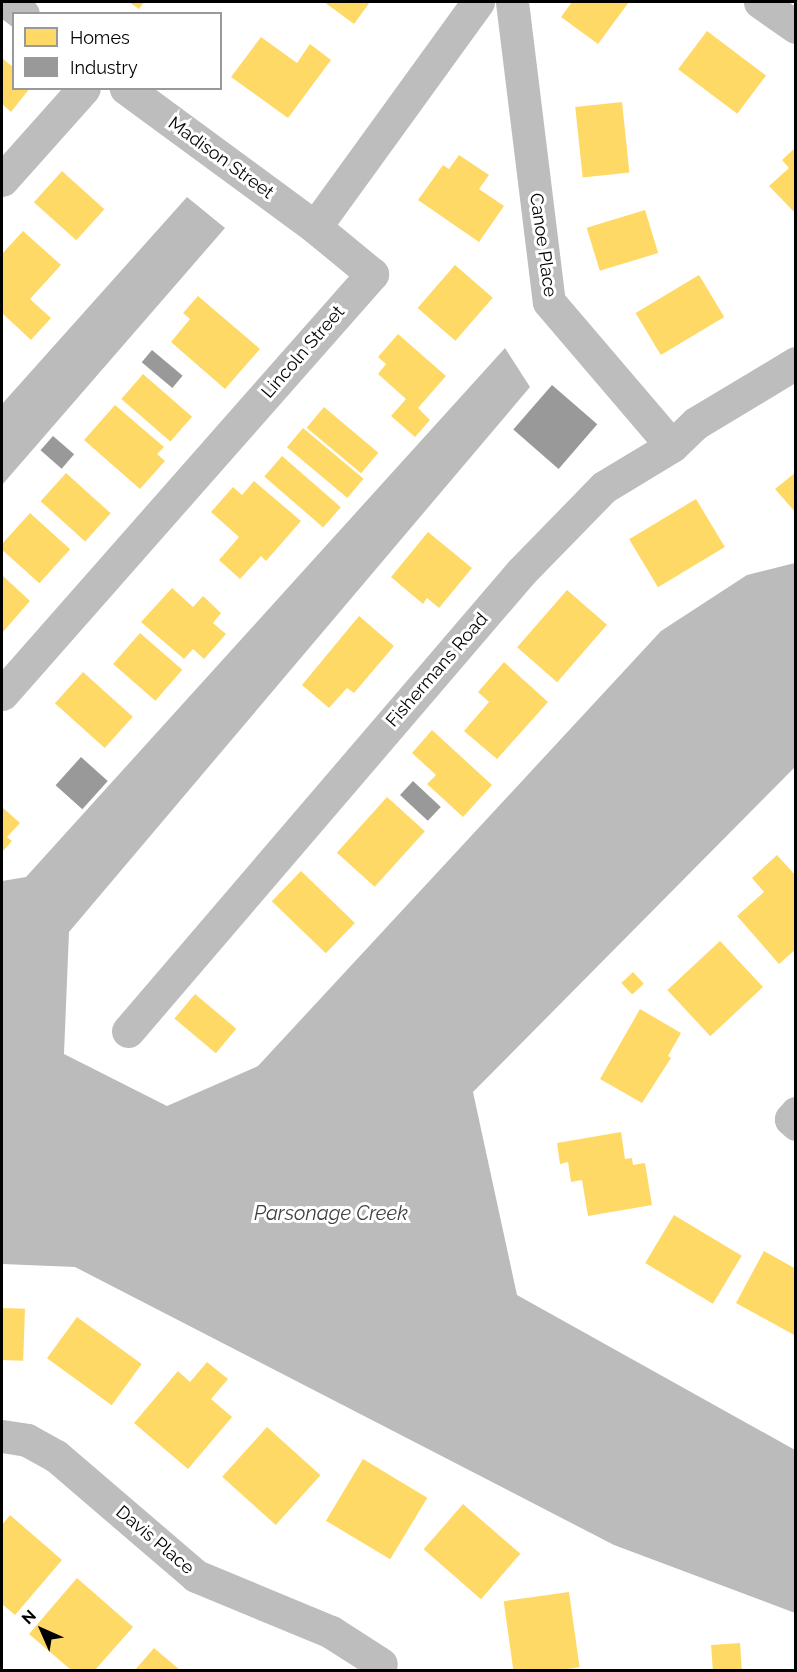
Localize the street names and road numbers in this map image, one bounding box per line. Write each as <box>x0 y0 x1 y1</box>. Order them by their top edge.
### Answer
street label: Madison Street <box>164 113 278 203</box>
street label: Canoe Place <box>525 192 561 298</box>
street label: Lincoln Street <box>257 301 349 403</box>
street label: Fishermans Road <box>382 609 492 731</box>
street label: Davis Place <box>112 1501 198 1579</box>

